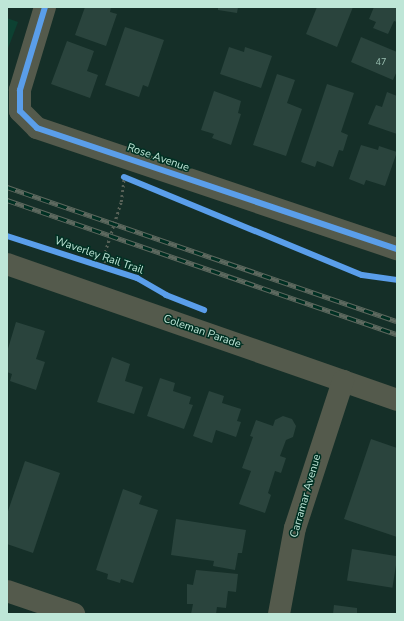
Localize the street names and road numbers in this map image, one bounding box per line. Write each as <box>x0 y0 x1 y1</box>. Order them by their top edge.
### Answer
street label: Rose Avenue <box>125 141 191 175</box>
street label: Waverley Rail Trail <box>53 235 145 277</box>
street label: Coleman Parade <box>162 313 242 351</box>
street label: Carramar Avenue <box>288 453 324 539</box>

